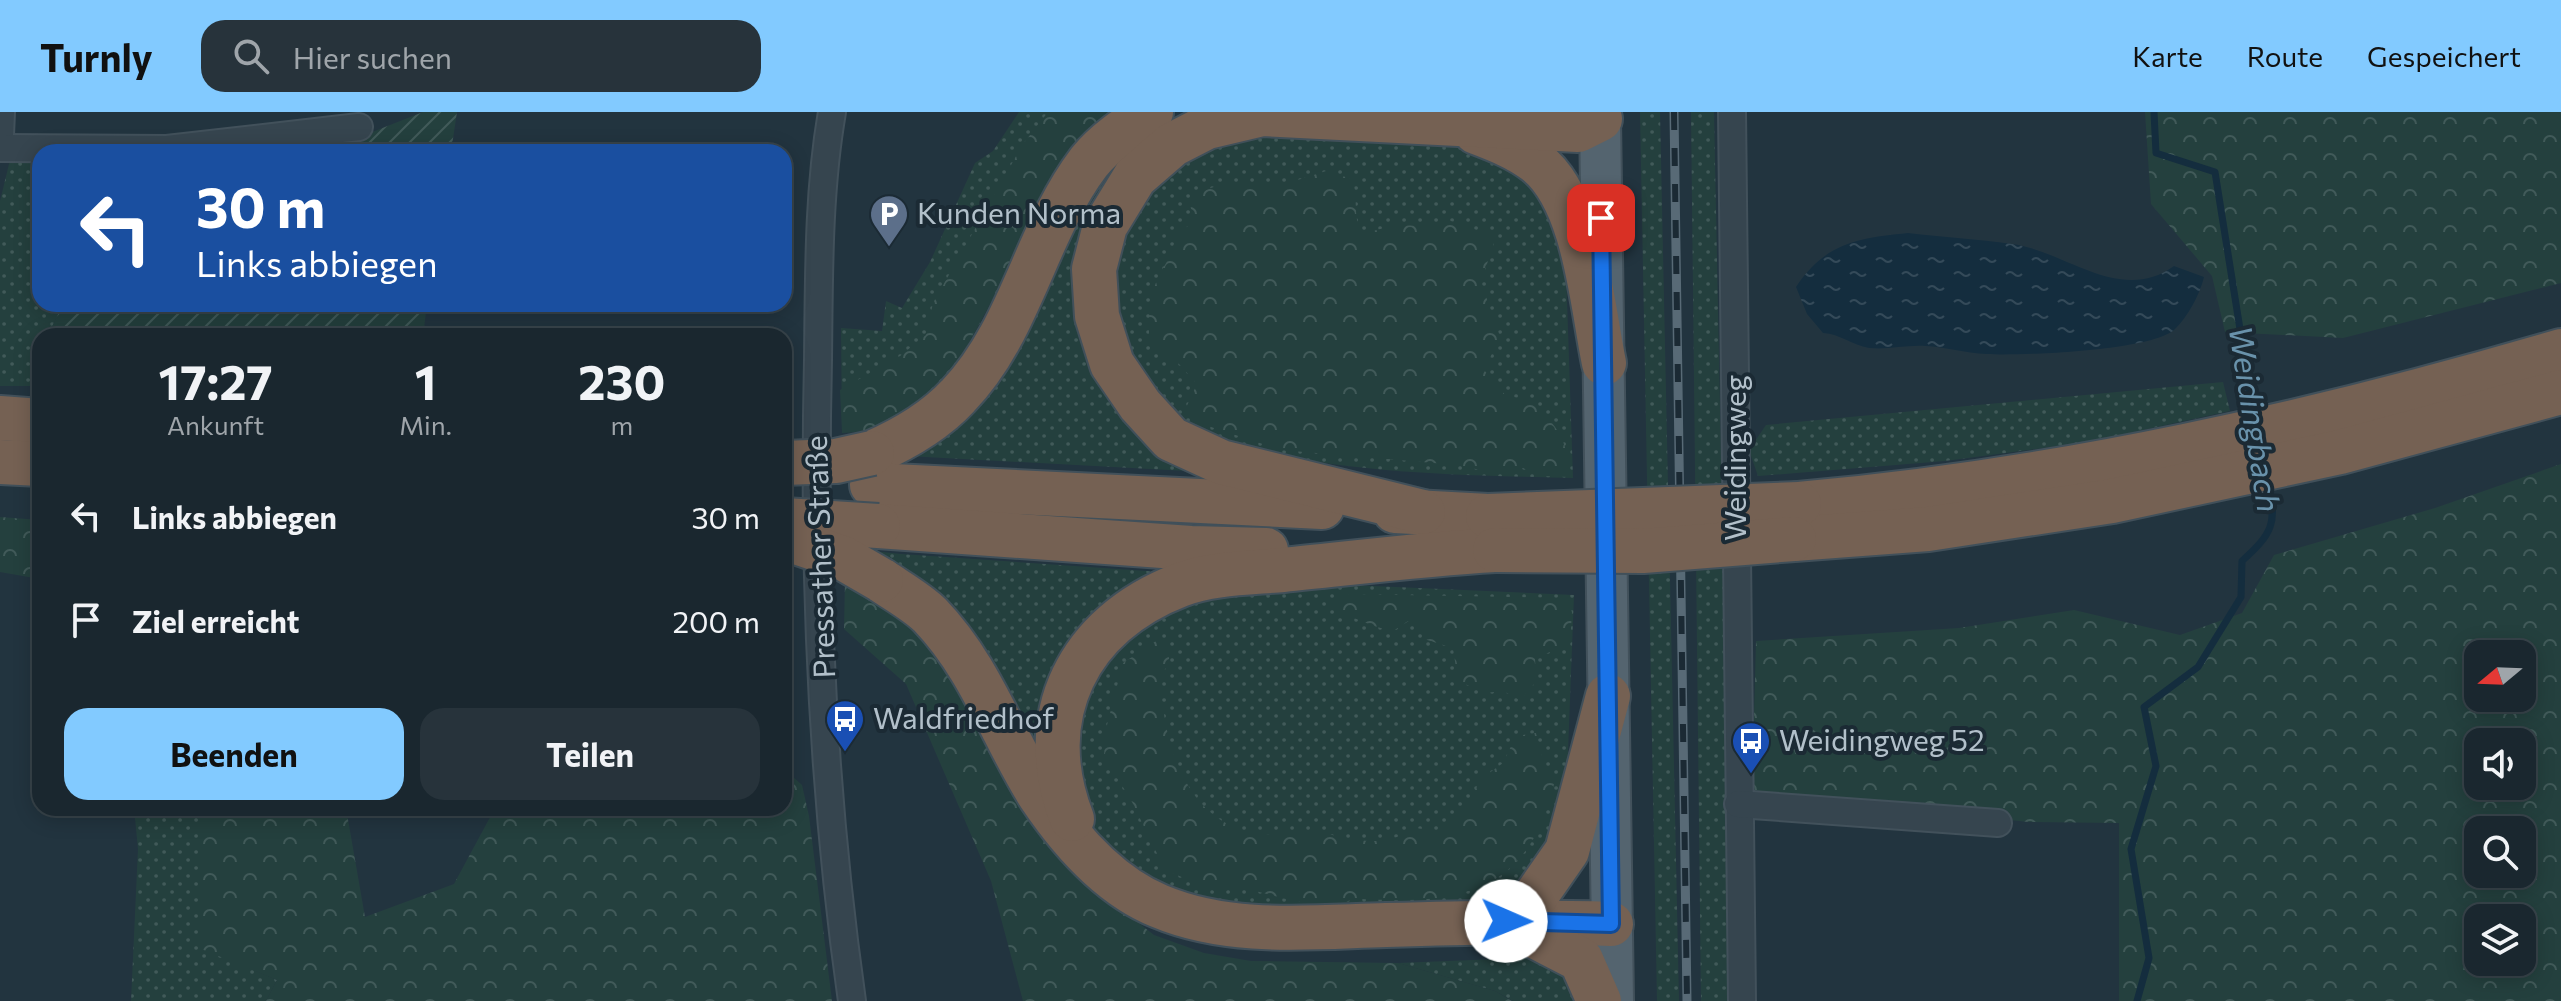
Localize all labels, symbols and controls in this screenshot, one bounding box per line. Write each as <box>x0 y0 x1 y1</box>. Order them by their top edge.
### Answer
search box <box>201 20 761 92</box>
text: Turnly <box>40 33 153 80</box>
icon: search <box>229 34 273 78</box>
text: Hier suchen <box>293 38 452 75</box>
text: Karte <box>2132 39 2203 73</box>
text: Route <box>2247 39 2323 73</box>
text: Gespeichert <box>2367 39 2521 73</box>
text: 30 m <box>196 171 325 240</box>
icon: left <box>64 176 168 280</box>
pin <box>1567 184 1635 252</box>
parking icon: Kunden Norma <box>868 193 910 248</box>
place label: Kunden Norma <box>917 193 1121 230</box>
icon: arrive <box>1579 196 1623 240</box>
text: Links abbiegen <box>196 240 438 284</box>
water label: Weidingbach <box>2222 323 2290 515</box>
text: 17:27 <box>159 351 273 410</box>
text: 1 <box>415 351 436 410</box>
text: 230 <box>578 351 665 410</box>
street label: Weidingweg <box>1715 375 1752 541</box>
text: Ankunft <box>167 409 264 440</box>
text: Min. <box>399 409 452 440</box>
text: m <box>611 409 633 440</box>
street label: Pressather Straße <box>796 435 841 679</box>
icon: left <box>64 494 108 538</box>
text: Links abbiegen <box>132 498 337 535</box>
text: 30 m <box>691 498 760 535</box>
icon: arrive <box>64 598 108 642</box>
text: Ziel erreicht <box>132 602 300 639</box>
text: 200 m <box>672 602 760 639</box>
north arrow <box>2464 640 2536 712</box>
map controls <box>2464 640 2536 976</box>
bus stop icon: Waldfriedhof <box>824 698 866 753</box>
place label: Waldfriedhof <box>873 698 1054 735</box>
button: Beenden <box>64 708 404 800</box>
button: Teilen <box>420 708 760 800</box>
bus stop icon: Weidingweg 52 <box>1730 720 1772 775</box>
place label: Weidingweg 52 <box>1779 720 1985 757</box>
button: sound <box>2464 728 2536 800</box>
button: search <box>2464 816 2536 888</box>
position arrow <box>1464 879 1548 963</box>
button: layers <box>2464 904 2536 976</box>

